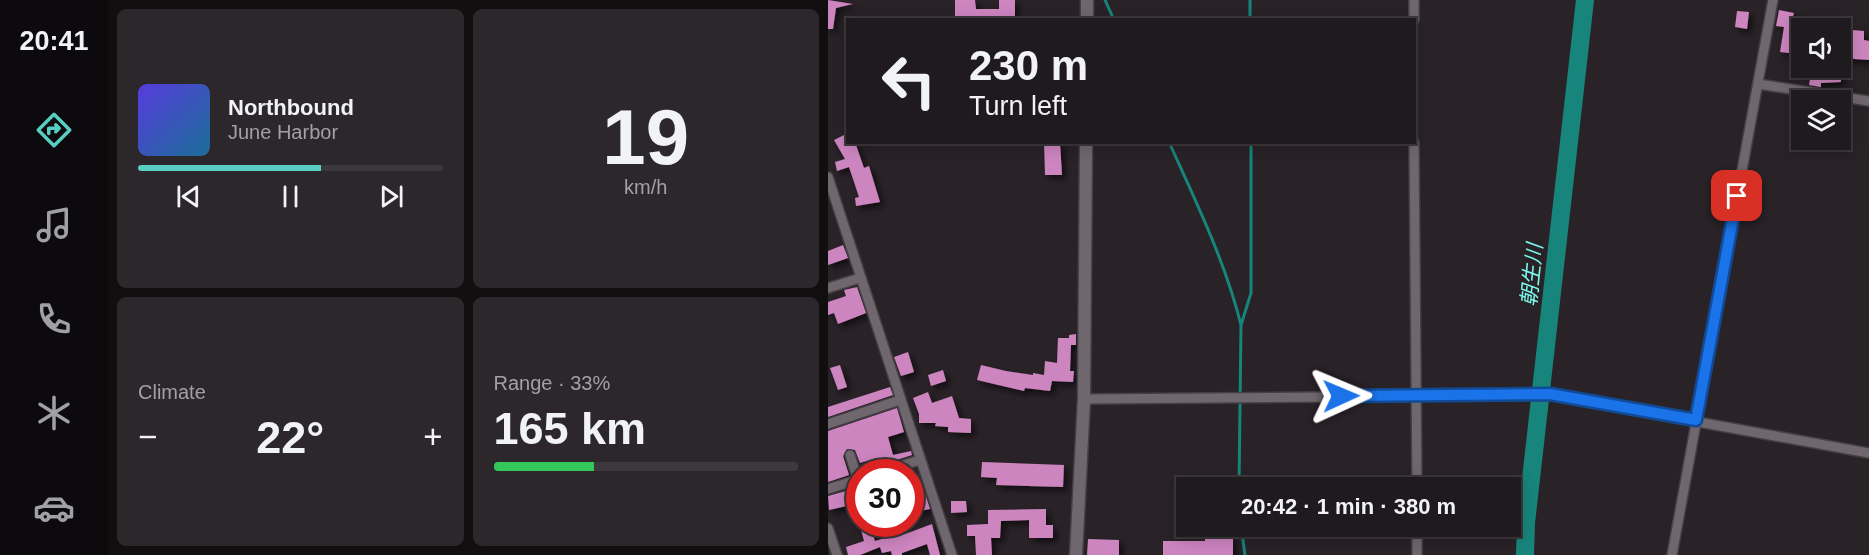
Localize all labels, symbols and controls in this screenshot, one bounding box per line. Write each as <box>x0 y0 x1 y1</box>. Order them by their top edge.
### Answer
map controls <box>1791 18 1851 150</box>
button: sound <box>1791 18 1851 78</box>
text: 20:41 <box>19 26 89 56</box>
icon: left <box>870 42 948 120</box>
text: 230 m <box>969 42 1088 89</box>
button: layers <box>1791 90 1851 150</box>
text: Turn left <box>969 91 1067 121</box>
text: 19 <box>602 93 689 181</box>
text: Northbound <box>228 95 354 120</box>
icon: directions <box>33 109 75 151</box>
text: June Harbor <box>228 121 338 143</box>
pin <box>1711 170 1762 221</box>
text: km/h <box>624 176 667 198</box>
icon: arrive <box>1720 179 1753 212</box>
icon: previous <box>172 180 205 213</box>
icon: pause <box>274 180 307 213</box>
icon: next <box>375 180 408 213</box>
icon: music <box>33 204 75 246</box>
water label: 朝生川 <box>1517 240 1546 307</box>
icon: phone <box>33 298 75 340</box>
position arrow <box>1309 364 1373 428</box>
text: Range · 33% <box>494 372 610 394</box>
text: Climate <box>138 381 206 403</box>
icon: climate <box>33 392 75 434</box>
text: 165 km <box>494 403 646 454</box>
text: 22° <box>256 412 324 463</box>
text: − <box>138 418 157 455</box>
text: + <box>423 418 443 455</box>
speed limit sign: 30 <box>846 459 924 537</box>
icon: car <box>33 487 75 529</box>
text: 20:42 · 1 min · 380 m <box>1241 494 1456 519</box>

